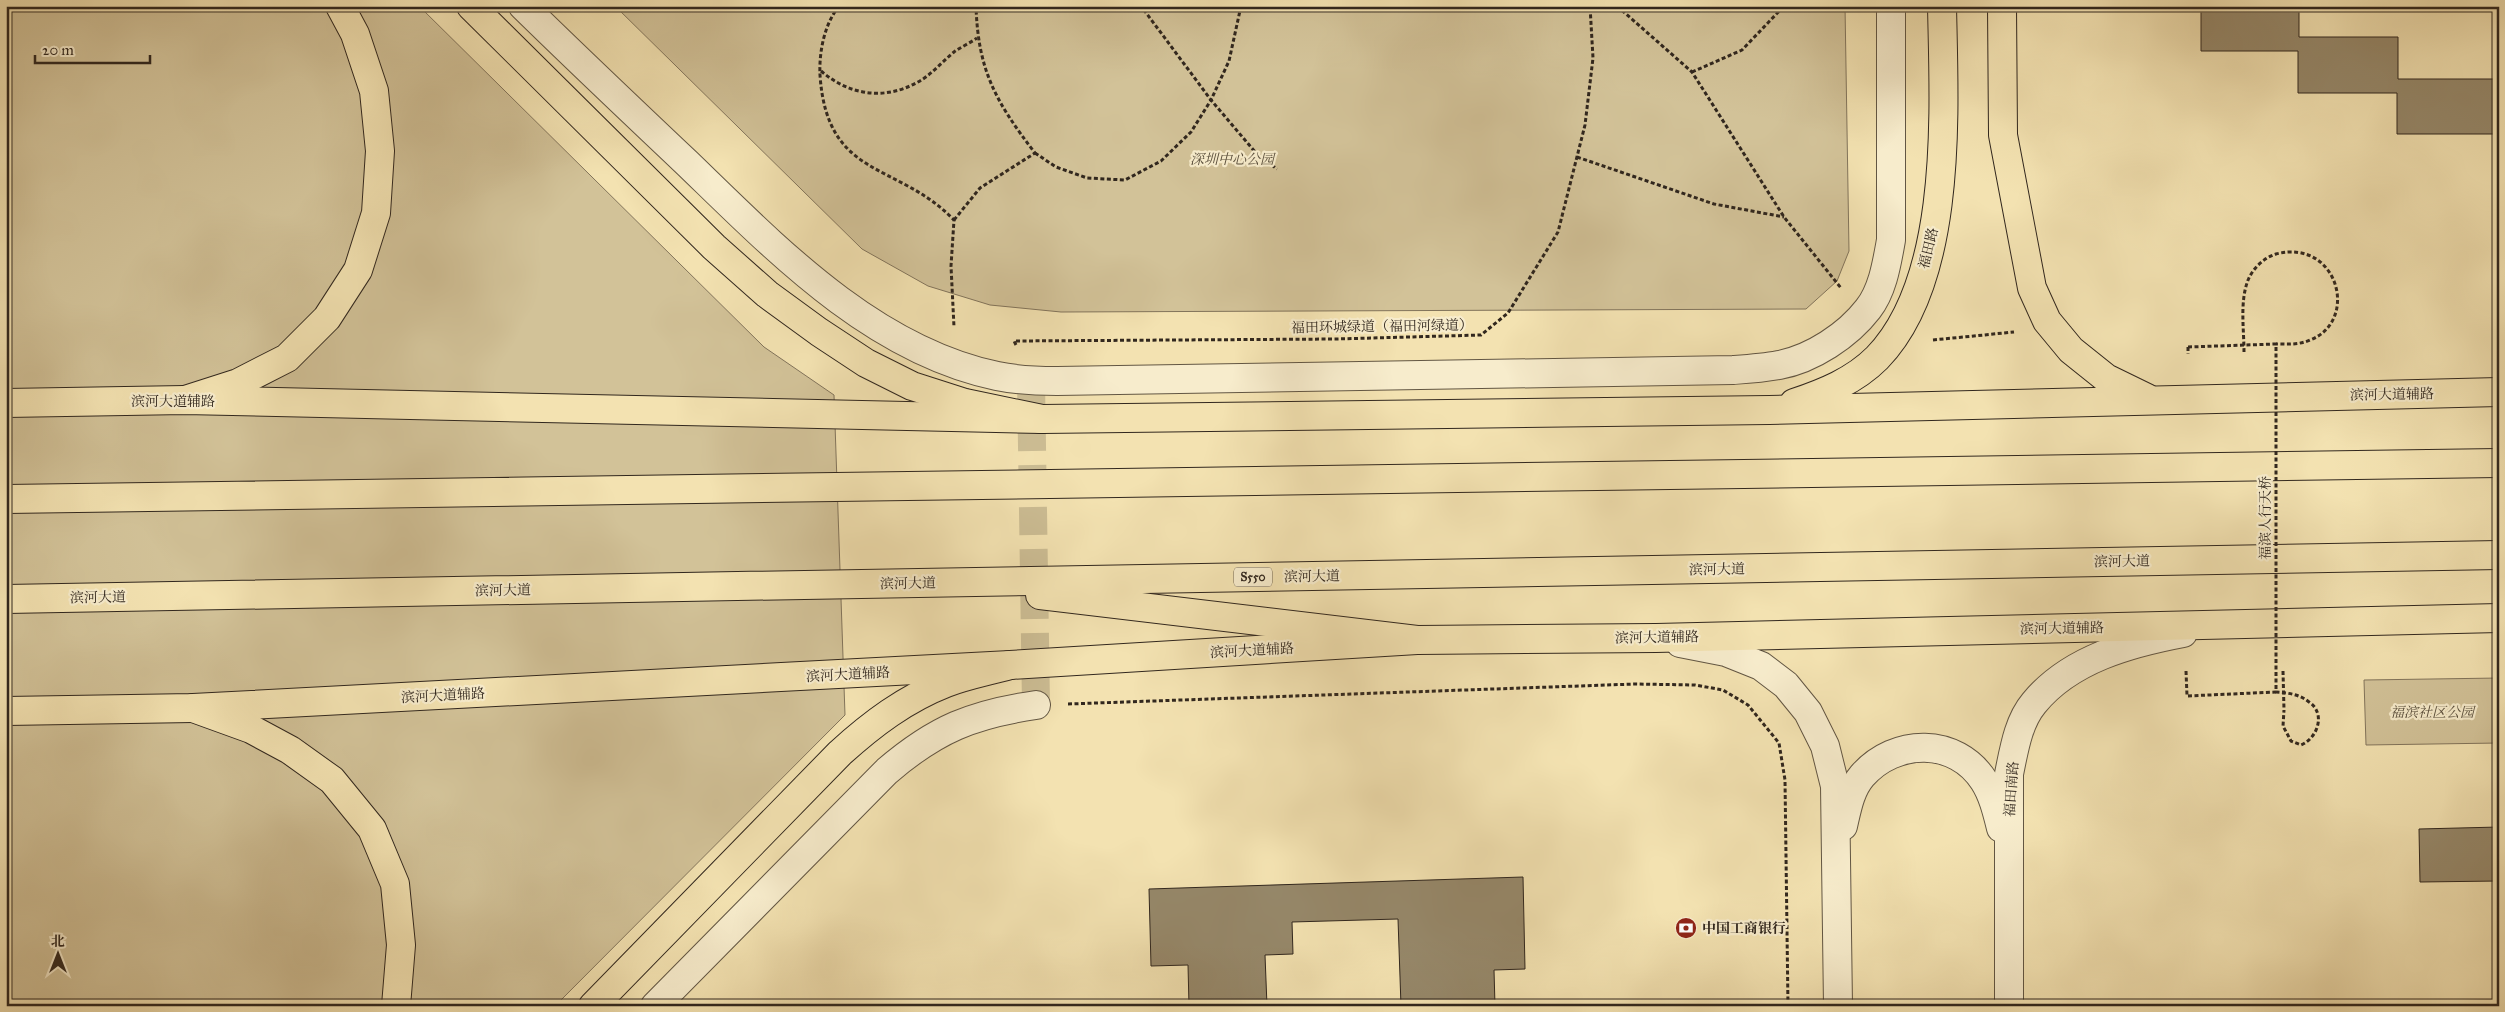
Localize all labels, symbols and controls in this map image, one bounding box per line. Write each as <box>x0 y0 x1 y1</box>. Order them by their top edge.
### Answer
scale bar <box>35 32 150 64</box>
text: 20 m <box>42 41 74 59</box>
park label: 深圳中心公园 <box>1190 151 1276 168</box>
street label: 福田路 <box>1915 226 1942 271</box>
street label: 福田环城绿道（福田河绿道） <box>1291 316 1473 337</box>
street label: 滨河大道辅路 <box>2350 385 2434 404</box>
street label: 滨河大道辅路 <box>131 393 215 410</box>
street label: 福滨人行天桥 <box>2257 476 2274 560</box>
street label: 滨河大道 <box>2094 553 2150 570</box>
street label: 滨河大道 <box>1689 561 1745 578</box>
road number: S550 <box>1234 568 1272 586</box>
street label: 滨河大道 <box>1284 568 1340 585</box>
street label: 滨河大道 <box>880 575 936 592</box>
street label: 滨河大道 <box>475 582 531 599</box>
street label: 滨河大道 <box>70 589 126 606</box>
street label: 滨河大道辅路 <box>2020 619 2104 638</box>
street label: 滨河大道辅路 <box>1615 628 1699 647</box>
street label: 滨河大道辅路 <box>1210 640 1294 661</box>
street label: 滨河大道辅路 <box>806 664 890 685</box>
street label: 滨河大道辅路 <box>401 685 485 706</box>
park label: 福滨社区公园 <box>2390 704 2476 721</box>
street label: 福田南路 <box>2001 761 2022 818</box>
bank icon: 中国工商银行 <box>1674 916 1698 940</box>
place label: 中国工商银行 <box>1702 920 1786 937</box>
north arrow <box>32 930 82 980</box>
text: 北 <box>51 933 65 950</box>

